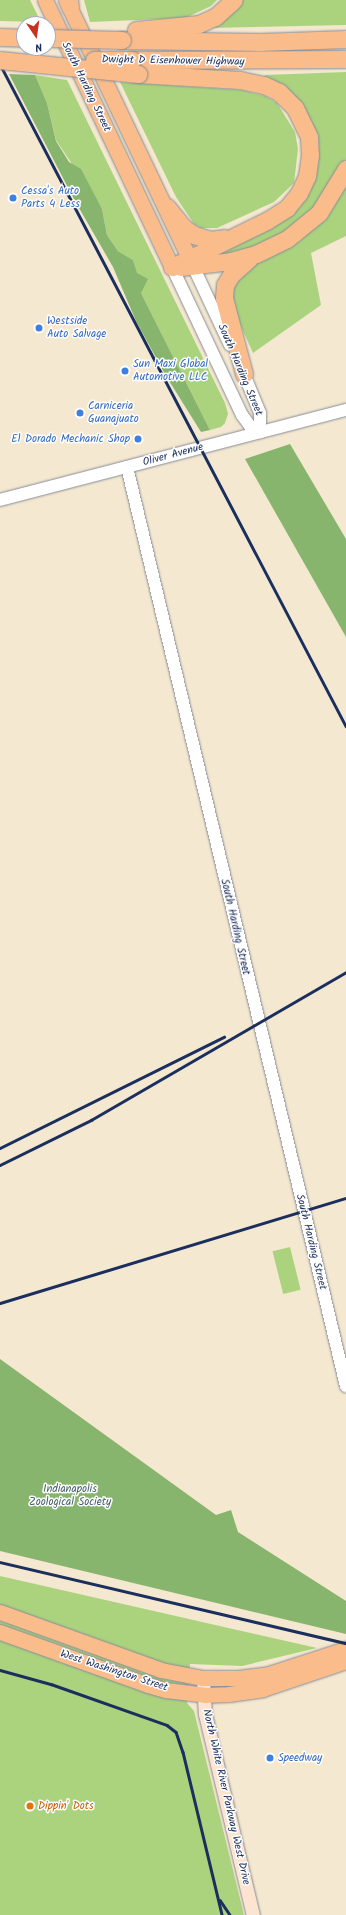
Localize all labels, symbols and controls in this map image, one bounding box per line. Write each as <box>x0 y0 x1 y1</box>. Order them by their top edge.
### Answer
north arrow <box>16 16 56 56</box>
text: N <box>33 37 44 56</box>
street label: South Harding Street <box>59 40 113 134</box>
street label: Dwight D Eisenhower Highway <box>101 53 245 69</box>
place label: Cessa's Auto Parts 4 Less <box>21 185 80 211</box>
marker: Cessa's Auto Parts 4 Less <box>8 193 18 203</box>
place label: Westside Auto Salvage <box>47 315 106 341</box>
street label: South Harding Street <box>215 322 265 418</box>
marker: Westside Auto Salvage <box>34 323 44 333</box>
place label: Sun Maxi Global Automotive LLC <box>133 358 208 384</box>
marker: Sun Maxi Global Automotive LLC <box>120 366 130 376</box>
place label: Carniceria Guanajuato <box>88 400 139 426</box>
marker: Carniceria Guanajuato <box>75 408 85 418</box>
place label: El Dorado Mechanic Shop <box>11 432 130 446</box>
marker: El Dorado Mechanic Shop <box>133 434 143 444</box>
street label: Oliver Avenue <box>141 441 205 469</box>
street label: South Harding Street <box>218 878 252 976</box>
street label: South Harding Street <box>293 1193 329 1291</box>
park label: Indianapolis Zoological Society <box>29 1483 111 1509</box>
street label: West Washington Street <box>59 1647 169 1695</box>
street label: North White River Parkway West Drive <box>199 1708 253 1886</box>
place label: Speedway <box>278 1751 322 1765</box>
marker: Speedway <box>265 1753 275 1763</box>
place label: Dippin' Dots <box>38 1799 94 1813</box>
marker: Dippin' Dots <box>25 1801 35 1811</box>

